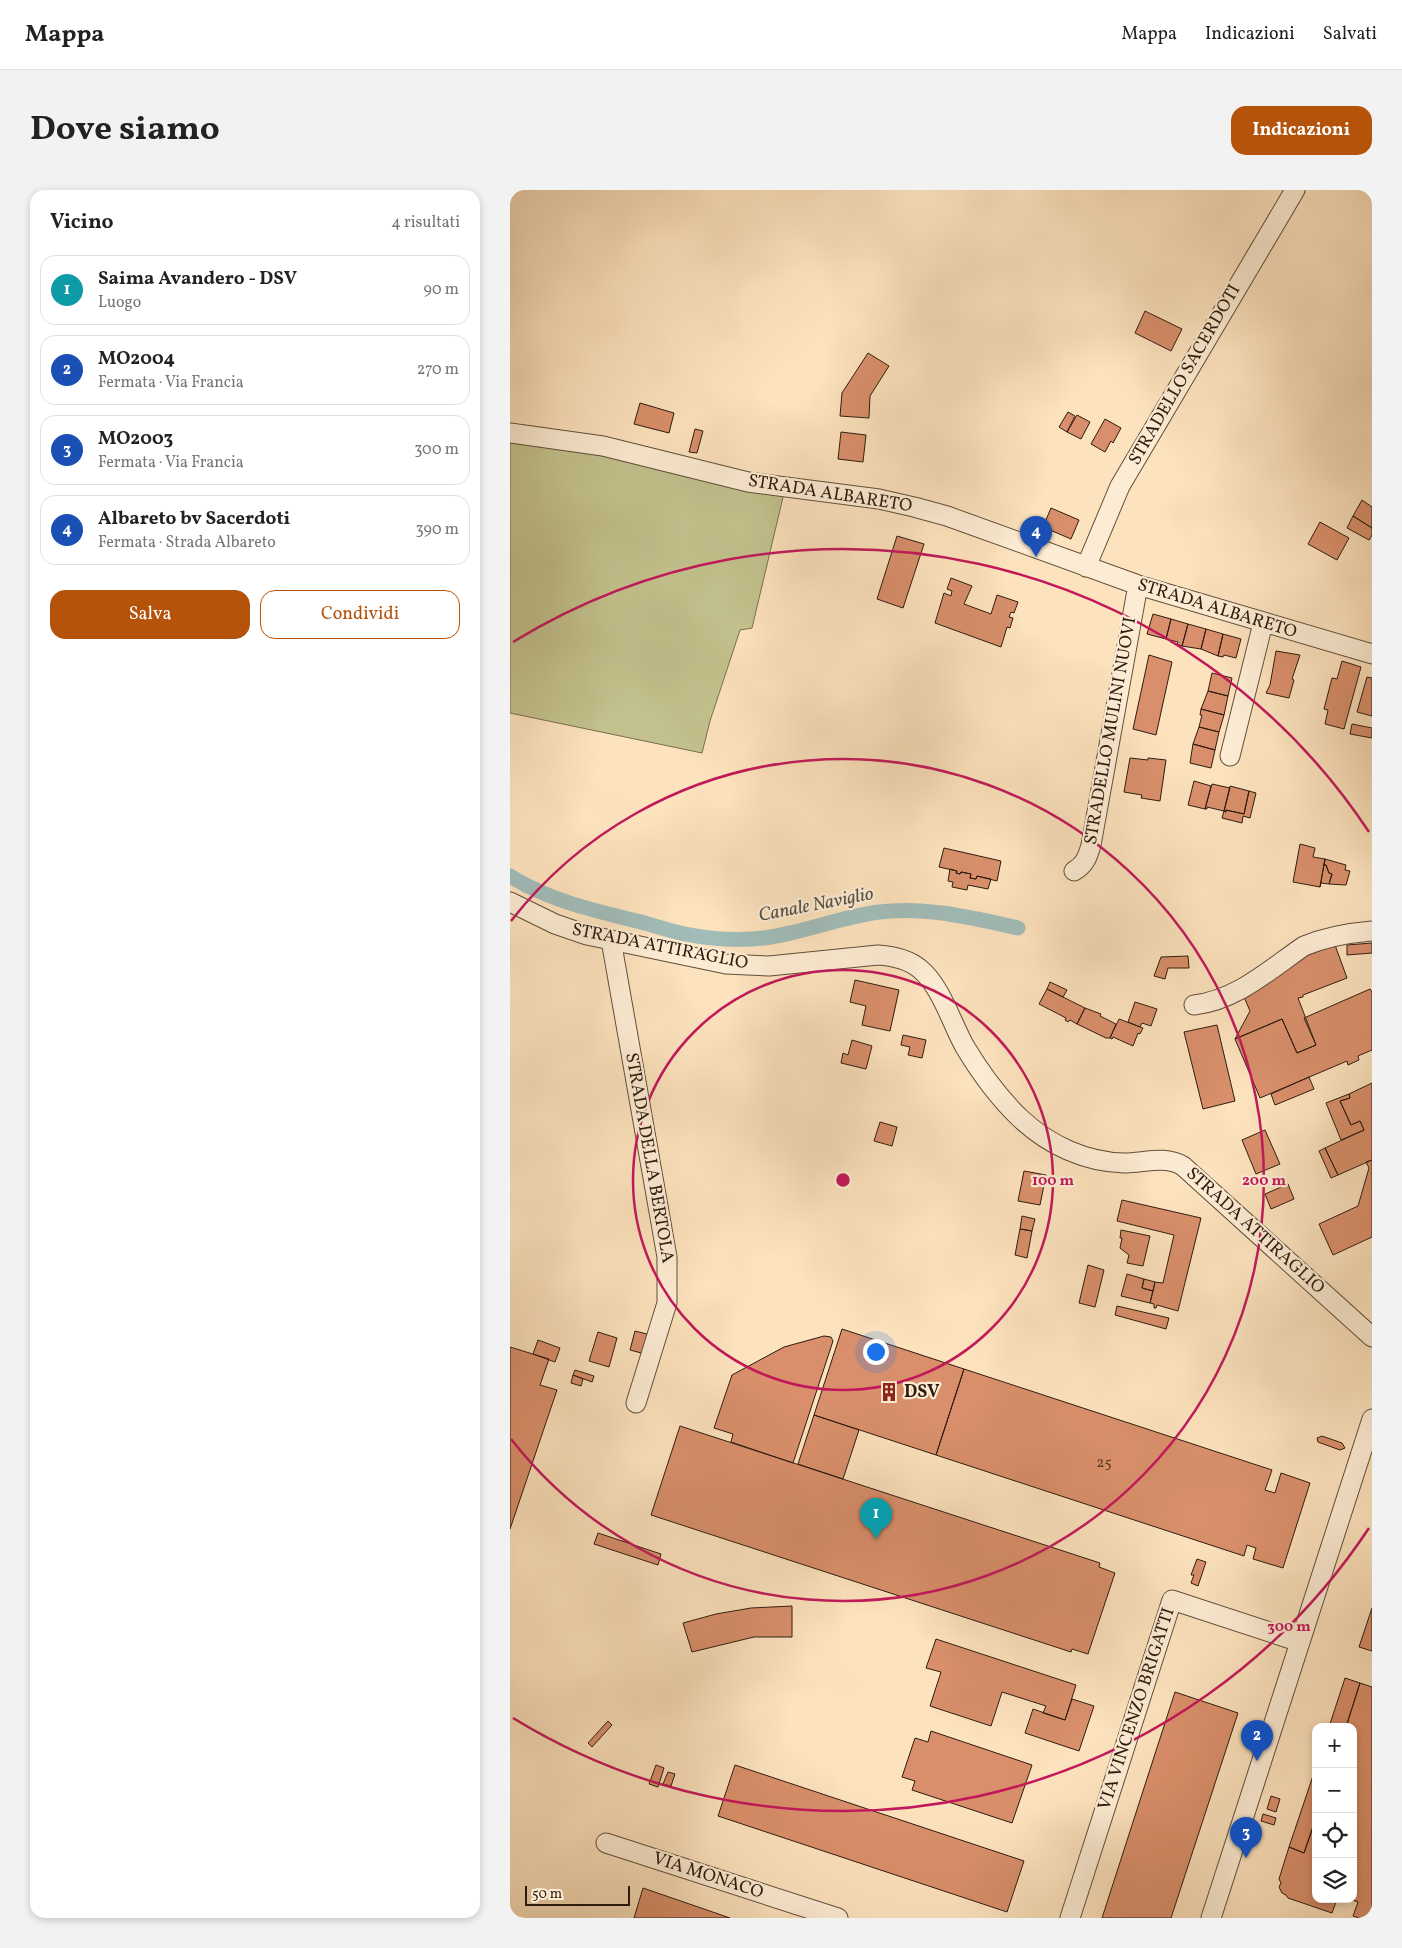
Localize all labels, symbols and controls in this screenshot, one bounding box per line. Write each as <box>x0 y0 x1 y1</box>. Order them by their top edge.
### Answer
text: Mappa <box>25 18 104 52</box>
text: Mappa <box>1122 22 1177 47</box>
text: Indicazioni <box>1205 22 1295 47</box>
text: Salvati <box>1323 22 1377 47</box>
text: Dove siamo <box>30 106 220 154</box>
button: Indicazioni <box>1231 106 1372 155</box>
text: Vicino <box>50 208 114 237</box>
text: 4 risultati <box>391 212 460 234</box>
text: Saima Avandero - DSV <box>98 266 297 292</box>
text: 1 <box>64 279 70 301</box>
text: 90 m <box>423 279 459 301</box>
street label: STRADELLO SACERDOTI <box>1123 280 1247 470</box>
text: Luogo <box>98 292 141 314</box>
text: MO2004 <box>98 346 175 372</box>
text: 2 <box>63 359 71 381</box>
text: 270 m <box>417 359 459 381</box>
text: Fermata · Via Francia <box>98 372 244 394</box>
text: MO2003 <box>98 426 173 452</box>
text: 3 <box>63 439 71 461</box>
text: 300 m <box>414 439 459 461</box>
text: Fermata · Via Francia <box>98 452 244 474</box>
street label: STRADA ALBARETO <box>746 469 914 519</box>
text: Albareto bv Sacerdoti <box>98 506 290 532</box>
pin: 4 <box>1020 516 1052 557</box>
text: 4 <box>62 519 72 541</box>
text: 390 m <box>416 519 459 541</box>
text: Fermata · Strada Albareto <box>98 532 276 554</box>
street label: STRADA ALBARETO <box>1134 573 1300 645</box>
button: Salva <box>50 590 250 639</box>
button: Condividi <box>260 590 460 639</box>
street label: STRADELLO MULINI NUOVI <box>1079 615 1143 847</box>
water label: Canale Naviglio <box>756 881 876 929</box>
street label: STRADA ATTIRAGLIO <box>570 918 750 976</box>
street label: STRADA DELLA BERTOLA <box>618 1051 680 1265</box>
street label: STRADA ATTIRAGLIO <box>1180 1162 1330 1300</box>
centre of rings <box>834 1171 852 1189</box>
text: 100 m <box>1032 1171 1075 1192</box>
text: 200 m <box>1242 1171 1286 1192</box>
your location <box>863 1339 889 1365</box>
place label: DSV <box>904 1380 940 1405</box>
building icon: DSV <box>878 1381 900 1403</box>
house number: 25 <box>1096 1453 1112 1474</box>
pin: 1 <box>860 1498 892 1539</box>
street label: VIA VINCENZO BRIGATTI <box>1092 1605 1182 1813</box>
text: 300 m <box>1267 1617 1311 1638</box>
pin: 2 <box>1241 1720 1273 1761</box>
map controls <box>1312 1723 1357 1903</box>
button: + <box>1312 1723 1357 1768</box>
button: − <box>1312 1768 1357 1813</box>
button: locate <box>1312 1813 1357 1858</box>
pin: 3 <box>1230 1817 1262 1858</box>
street label: VIA MONACO <box>650 1846 766 1906</box>
button: layers <box>1312 1858 1357 1903</box>
scale bar <box>525 1883 630 1906</box>
text: 50 m <box>532 1885 562 1904</box>

